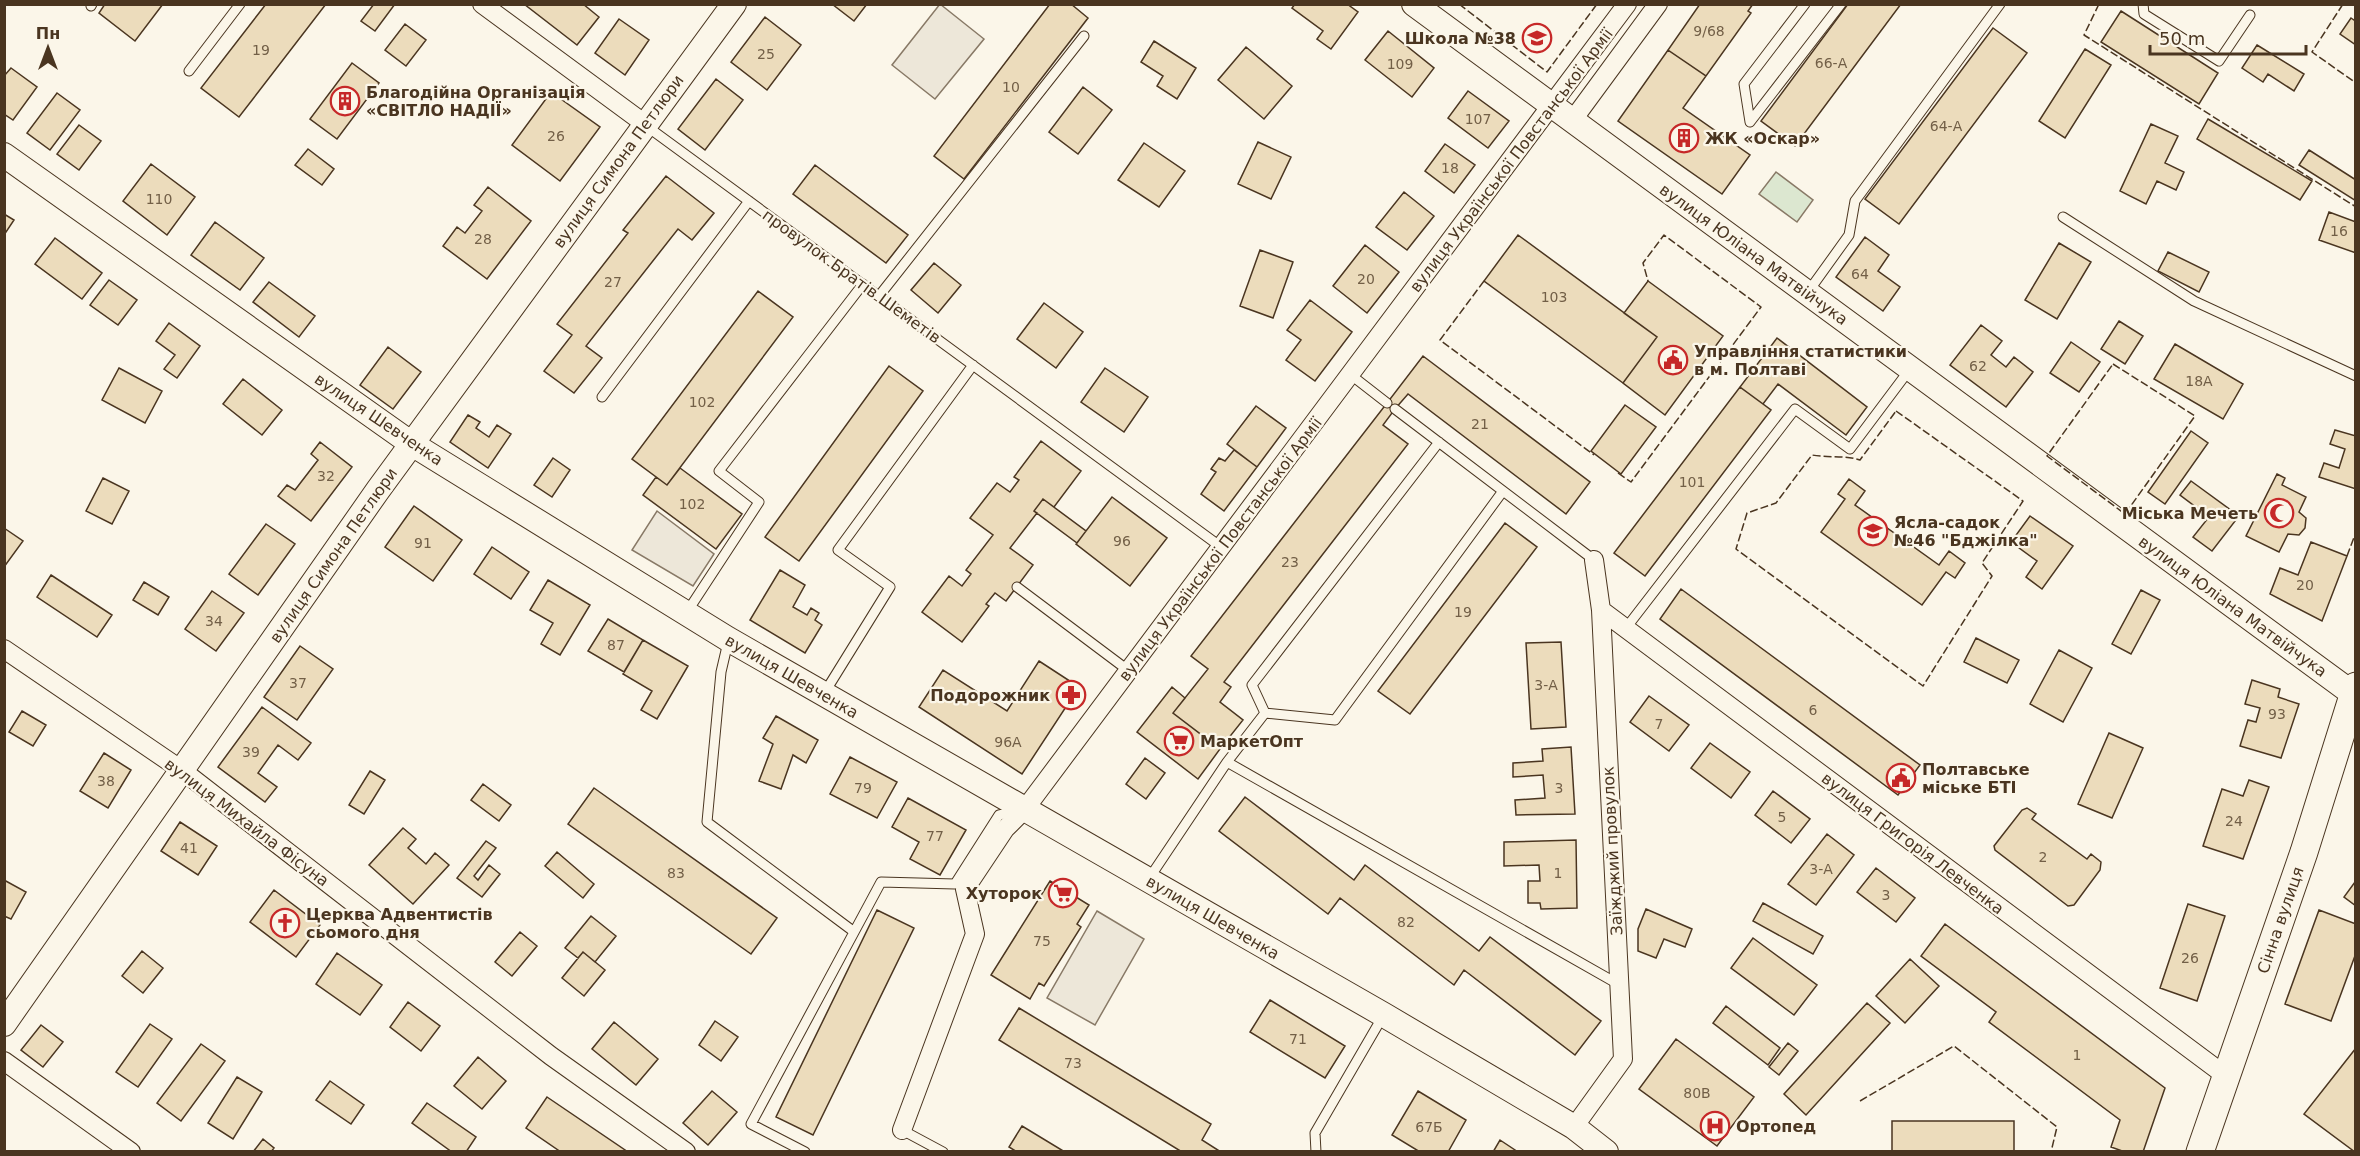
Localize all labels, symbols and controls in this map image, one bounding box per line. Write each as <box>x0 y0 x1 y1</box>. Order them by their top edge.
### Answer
north arrow <box>18 18 78 78</box>
scale bar <box>2150 18 2306 56</box>
school or university icon: Школа №38 <box>1521 22 1553 54</box>
house number: 9/68 <box>1693 23 1725 39</box>
text: Пн <box>36 24 60 43</box>
street label: вулиця Української Повстанської Армії <box>1406 24 1617 296</box>
text: 50 m <box>2159 28 2205 49</box>
place label: Школа №38 <box>1405 29 1516 48</box>
house number: 19 <box>252 42 270 58</box>
house number: 25 <box>757 46 775 62</box>
house number: 66-А <box>1815 55 1848 71</box>
house number: 109 <box>1387 56 1413 72</box>
street label: вулиця Симона Петлюри <box>549 71 688 252</box>
house number: 10 <box>1002 79 1020 95</box>
place label: Благодійна Організація «СВІТЛО НАДІЇ» <box>366 83 586 120</box>
building icon: Благодійна Організація «СВІТЛО НАДІЇ» <box>329 85 361 117</box>
house number: 107 <box>1465 111 1491 127</box>
house number: 64-А <box>1930 118 1963 134</box>
building icon: ЖК «Оскар» <box>1668 122 1700 154</box>
house number: 26 <box>547 128 565 144</box>
place label: ЖК «Оскар» <box>1705 129 1820 148</box>
house number: 18 <box>1441 160 1459 176</box>
street label: вулиця Юліана Матвійчука <box>1656 180 1851 329</box>
house number: 110 <box>146 191 172 207</box>
street label: провулок Братів Шеметів <box>759 205 944 347</box>
house number: 16 <box>2330 223 2348 239</box>
house number: 28 <box>474 231 492 247</box>
house number: 64 <box>1851 266 1869 282</box>
house number: 20 <box>1357 271 1375 287</box>
house number: 27 <box>604 274 622 290</box>
house number: 103 <box>1541 289 1567 305</box>
place label: Управління статистики в м. Полтаві <box>1694 342 1907 379</box>
public building icon: Управління статистики в м. Полтаві <box>1657 344 1689 376</box>
house number: 62 <box>1969 358 1987 374</box>
street label: вулиця Шевченка <box>311 369 447 469</box>
house number: 18А <box>2185 373 2213 389</box>
house number: 102 <box>689 394 715 410</box>
street label: вулиця Української Повстанської Армії <box>1115 413 1326 685</box>
house number: 21 <box>1471 416 1489 432</box>
street label: вулиця Симона Петлюри <box>266 464 401 646</box>
house number: 32 <box>317 468 335 484</box>
house number: 101 <box>1679 474 1705 490</box>
house number: 102 <box>679 496 705 512</box>
mosque icon: Міська Мечеть <box>2263 497 2295 529</box>
place label: Міська Мечеть <box>2122 504 2258 523</box>
place label: Ясла-садок №46 "Бджілка" <box>1894 513 2038 550</box>
school or university icon: Ясла-садок №46 "Бджілка" <box>1857 515 1889 547</box>
street label: вулиця Юліана Матвійчука <box>2135 532 2330 681</box>
house number: 96 <box>1113 533 1131 549</box>
house number: 91 <box>414 535 432 551</box>
house number: 23 <box>1281 554 1299 570</box>
house number: 20 <box>2296 577 2314 593</box>
house number: 19 <box>1454 604 1472 620</box>
house number: 34 <box>205 613 223 629</box>
street label: вулиця Шевченка <box>722 631 862 722</box>
house number: 87 <box>607 637 625 653</box>
house number: 37 <box>289 675 307 691</box>
house number: 3-А <box>1534 677 1558 693</box>
pharmacy icon: Подорожник <box>1055 679 1087 711</box>
place label: Подорожник <box>930 686 1050 705</box>
house number: 6 <box>1809 702 1818 718</box>
house number: 93 <box>2268 706 2286 722</box>
house number: 7 <box>1655 716 1663 732</box>
supermarket icon: МаркетОпт <box>1163 725 1195 757</box>
place label: МаркетОпт <box>1200 732 1304 751</box>
house number: 96А <box>994 734 1022 750</box>
house number: 39 <box>242 744 260 760</box>
street label: вулиця Михайла Фісуна <box>161 754 333 890</box>
place label: Полтавське міське БТІ <box>1922 760 2030 797</box>
public building icon: Полтавське міське БТІ <box>1885 762 1917 794</box>
street label: Заїжджий провулок <box>1599 766 1626 936</box>
street label: вулиця Григорія Левченка <box>1818 769 2008 918</box>
house number: 38 <box>97 773 115 789</box>
house number: 79 <box>854 780 872 796</box>
house number: 3 <box>1555 780 1563 796</box>
house number: 5 <box>1778 809 1786 825</box>
house number: 24 <box>2225 813 2243 829</box>
house number: 77 <box>926 828 944 844</box>
house number: 41 <box>180 840 198 856</box>
house number: 2 <box>2039 849 2047 865</box>
house number: 3-А <box>1809 861 1833 877</box>
street label: Сінна вулиця <box>2253 864 2308 976</box>
house number: 83 <box>667 865 685 881</box>
house number: 1 <box>1554 865 1562 881</box>
street label: вулиця Шевченка <box>1143 872 1283 963</box>
supermarket icon: Хуторок <box>1047 877 1079 909</box>
place label: Хуторок <box>966 884 1042 903</box>
house number: 3 <box>1882 887 1890 903</box>
place label: Церква Адвентистів сьомого дня <box>306 905 493 942</box>
church icon: Церква Адвентистів сьомого дня <box>269 907 301 939</box>
house number: 82 <box>1397 914 1415 930</box>
house number: 75 <box>1033 933 1051 949</box>
house number: 26 <box>2181 950 2199 966</box>
house number: 71 <box>1289 1031 1307 1047</box>
house number: 1 <box>2073 1047 2081 1063</box>
house number: 73 <box>1064 1055 1082 1071</box>
house number: 80В <box>1683 1085 1711 1101</box>
hospital icon: Ортопед <box>1699 1110 1731 1142</box>
place label: Ортопед <box>1736 1117 1816 1136</box>
house number: 67Б <box>1415 1119 1443 1135</box>

